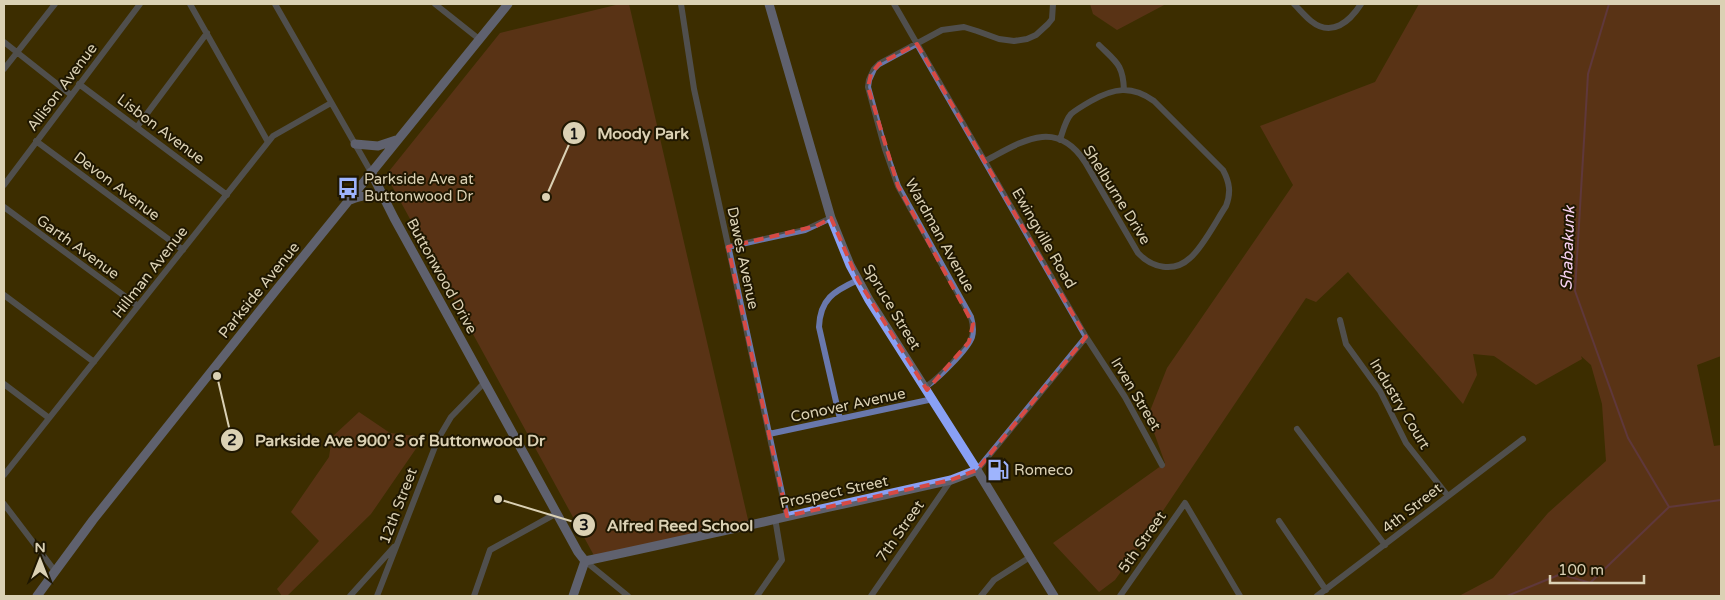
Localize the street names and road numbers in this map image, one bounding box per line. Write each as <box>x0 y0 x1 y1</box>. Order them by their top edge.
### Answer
street label: Allison Avenue <box>23 40 101 134</box>
street label: Lisbon Avenue <box>114 90 208 168</box>
street label: Shelburne Drive <box>1079 142 1155 248</box>
street label: Devon Avenue <box>70 148 164 224</box>
street label: Wardman Avenue <box>901 175 979 295</box>
street label: Ewingville Road <box>1008 185 1080 291</box>
street label: Dawes Avenue <box>723 205 763 311</box>
street label: Garth Avenue <box>33 211 123 283</box>
street label: Buttonwood Drive <box>403 215 481 337</box>
street label: Hillman Avenue <box>109 223 191 321</box>
street label: Parkside Avenue <box>215 238 303 342</box>
street label: Spruce Street <box>859 261 925 353</box>
street label: Irven Street <box>1107 354 1165 434</box>
street label: Industry Court <box>1366 355 1434 453</box>
street label: Conover Avenue <box>789 384 907 426</box>
street label: 12th Street <box>375 465 421 547</box>
street label: Prospect Street <box>778 472 890 512</box>
street label: 4th Street <box>1378 479 1446 537</box>
street label: 7th Street <box>872 497 928 565</box>
street label: 5th Street <box>1114 508 1170 576</box>

